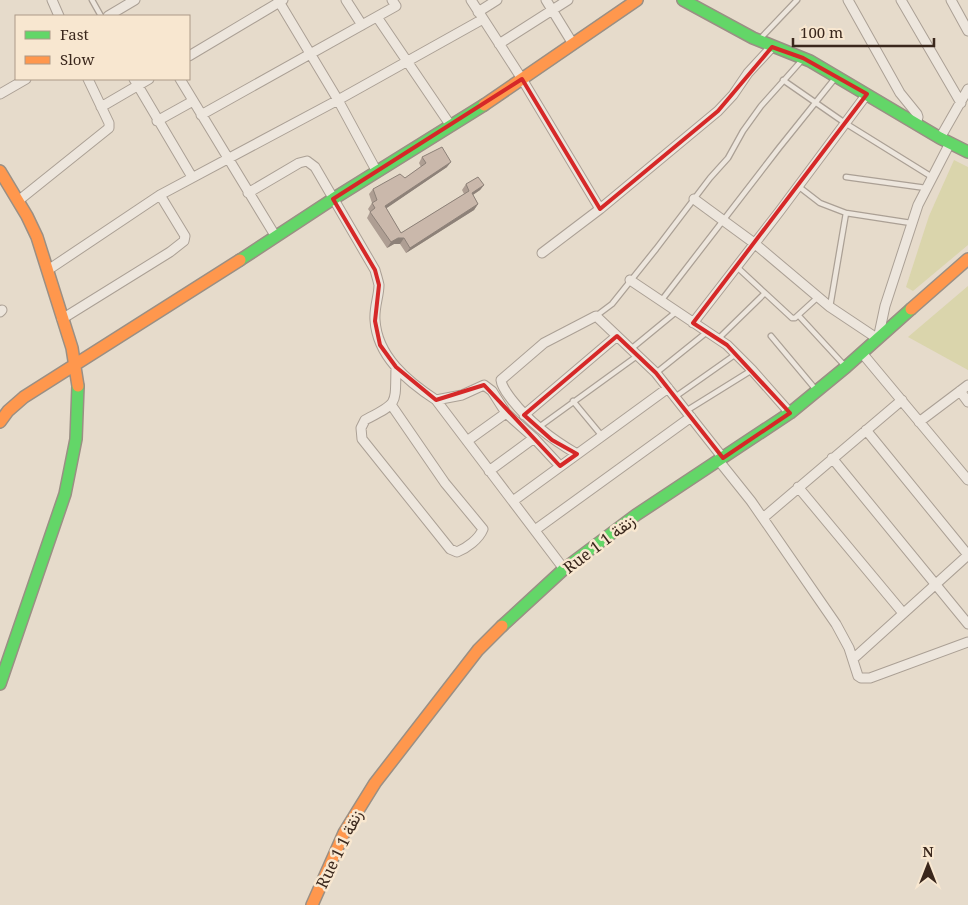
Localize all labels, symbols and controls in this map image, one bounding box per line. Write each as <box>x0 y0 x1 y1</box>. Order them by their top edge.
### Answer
legend <box>15 15 190 80</box>
scale bar <box>793 15 934 47</box>
text: 100 m <box>800 22 843 42</box>
text: Fast <box>60 24 89 44</box>
text: Slow <box>60 49 94 69</box>
street label: Rue 1 زنقة 1 <box>559 510 639 578</box>
street label: Rue 1 زنقة 1 <box>311 806 367 892</box>
north arrow <box>903 840 953 890</box>
text: N <box>922 842 934 861</box>

